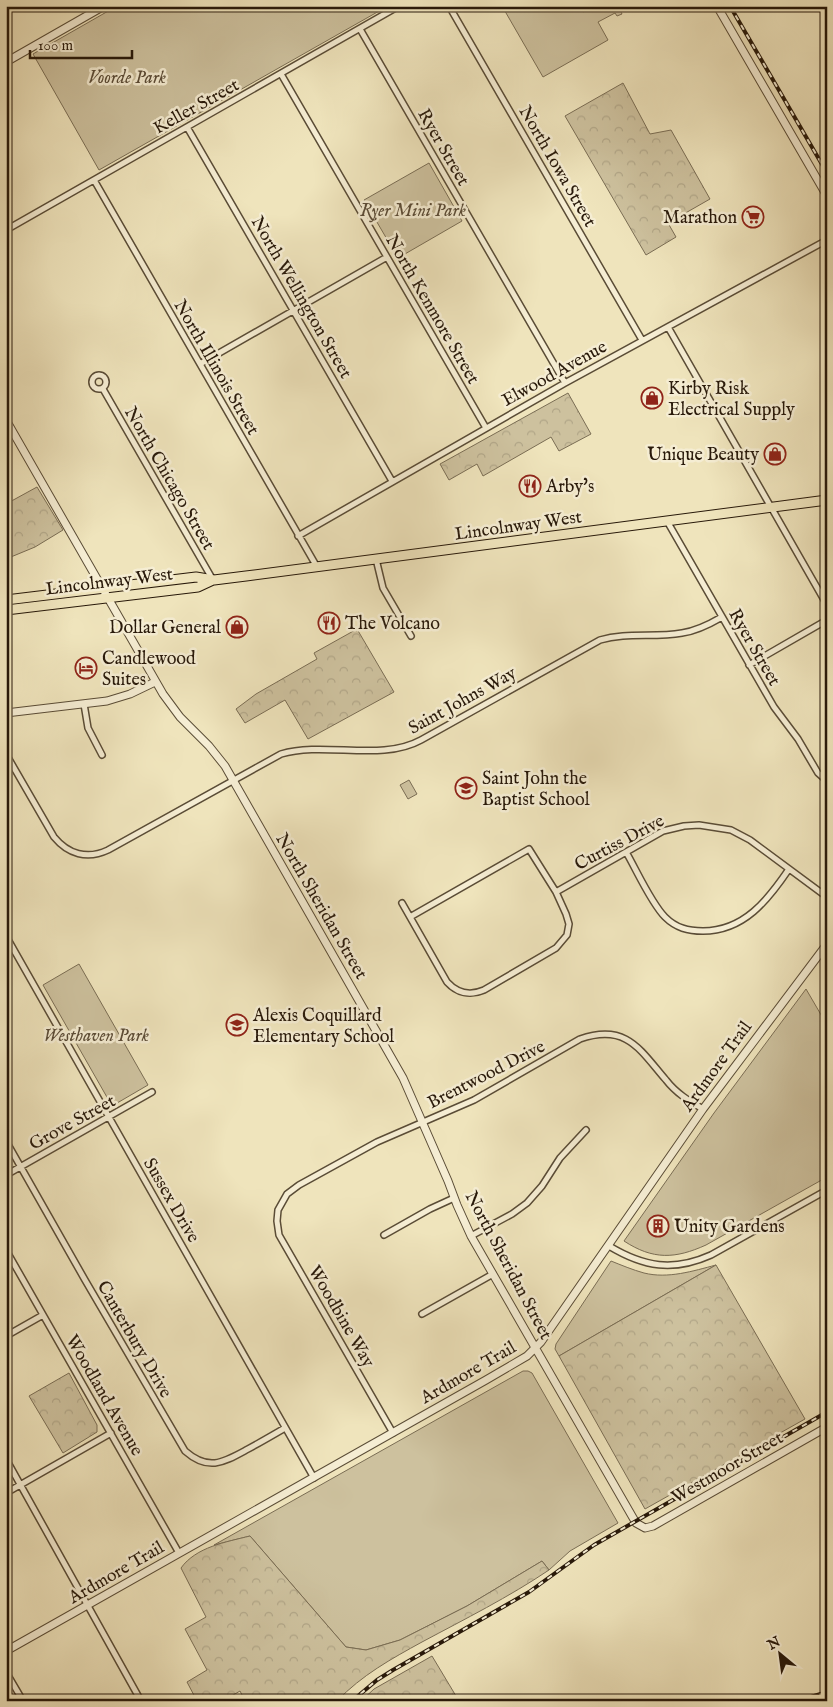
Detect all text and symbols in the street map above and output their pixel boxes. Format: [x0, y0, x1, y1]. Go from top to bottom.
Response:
scale bar [30, 28, 132, 60]
text: 100 m [38, 36, 74, 55]
park label: Voorde Park [88, 67, 166, 90]
street label: Keller Street [150, 74, 244, 140]
street label: North Iowa Street [513, 102, 601, 232]
street label: Ryer Street [411, 105, 474, 190]
park label: Ryer Mini Park [360, 200, 466, 223]
supermarket icon: Marathon [741, 205, 765, 229]
place label: Marathon [663, 207, 737, 230]
street label: North Wellington Street [245, 212, 357, 383]
street label: North Kenmore Street [380, 231, 484, 389]
street label: North Illinois Street [168, 296, 264, 440]
street label: Elwood Avenue [498, 336, 611, 413]
place label: Kirby Risk Electrical Supply [668, 378, 795, 422]
shop icon: Kirby Risk Electrical Supply [640, 386, 664, 410]
street label: North Chicago Street [118, 403, 219, 555]
shop icon: Unique Beauty [763, 442, 787, 466]
place label: Unique Beauty [647, 444, 759, 467]
restaurant icon: Arby's [518, 474, 542, 498]
place label: Arby's [545, 476, 594, 499]
street label: Lincolnway West [453, 506, 583, 547]
street label: Lincolnway West [44, 563, 174, 602]
street label: Ryer Street [722, 605, 785, 690]
restaurant icon: The Volcano [317, 611, 341, 635]
place label: The Volcano [345, 613, 440, 636]
shop icon: Dollar General [225, 615, 249, 639]
place label: Dollar General [109, 617, 221, 640]
place label: Candlewood Suites [102, 648, 196, 692]
hotel icon: Candlewood Suites [74, 656, 98, 680]
street label: Saint Johns Way [405, 662, 521, 740]
place label: Saint John the Baptist School [482, 768, 590, 812]
school or university icon: Saint John the Baptist School [454, 776, 478, 800]
street label: Curtiss Drive [571, 810, 669, 877]
street label: North Sheridan Street [269, 830, 372, 984]
place label: Alexis Coquillard Elementary School [252, 1005, 394, 1049]
school or university icon: Alexis Coquillard Elementary School [225, 1013, 249, 1037]
street label: Ardmore Trail [676, 1017, 758, 1118]
park label: Westhaven Park [43, 1025, 149, 1048]
street label: Brentwood Drive [424, 1036, 549, 1115]
street label: Grove Street [25, 1090, 120, 1156]
street label: Sussex Drive [137, 1154, 204, 1247]
street label: North Sheridan Street [459, 1187, 557, 1344]
building icon: Unity Gardens [646, 1214, 670, 1238]
place label: Unity Gardens [674, 1216, 785, 1239]
street label: Woodbine Way [302, 1262, 379, 1372]
street label: Canterbury Drive [91, 1277, 177, 1402]
street label: Woodland Avenue [60, 1331, 148, 1460]
street label: Ardmore Trail [416, 1337, 521, 1410]
street label: Westmoor Street [668, 1427, 788, 1510]
street label: Ardmore Trail [64, 1537, 169, 1610]
north arrow [756, 1630, 806, 1680]
text: N [764, 1633, 784, 1655]

